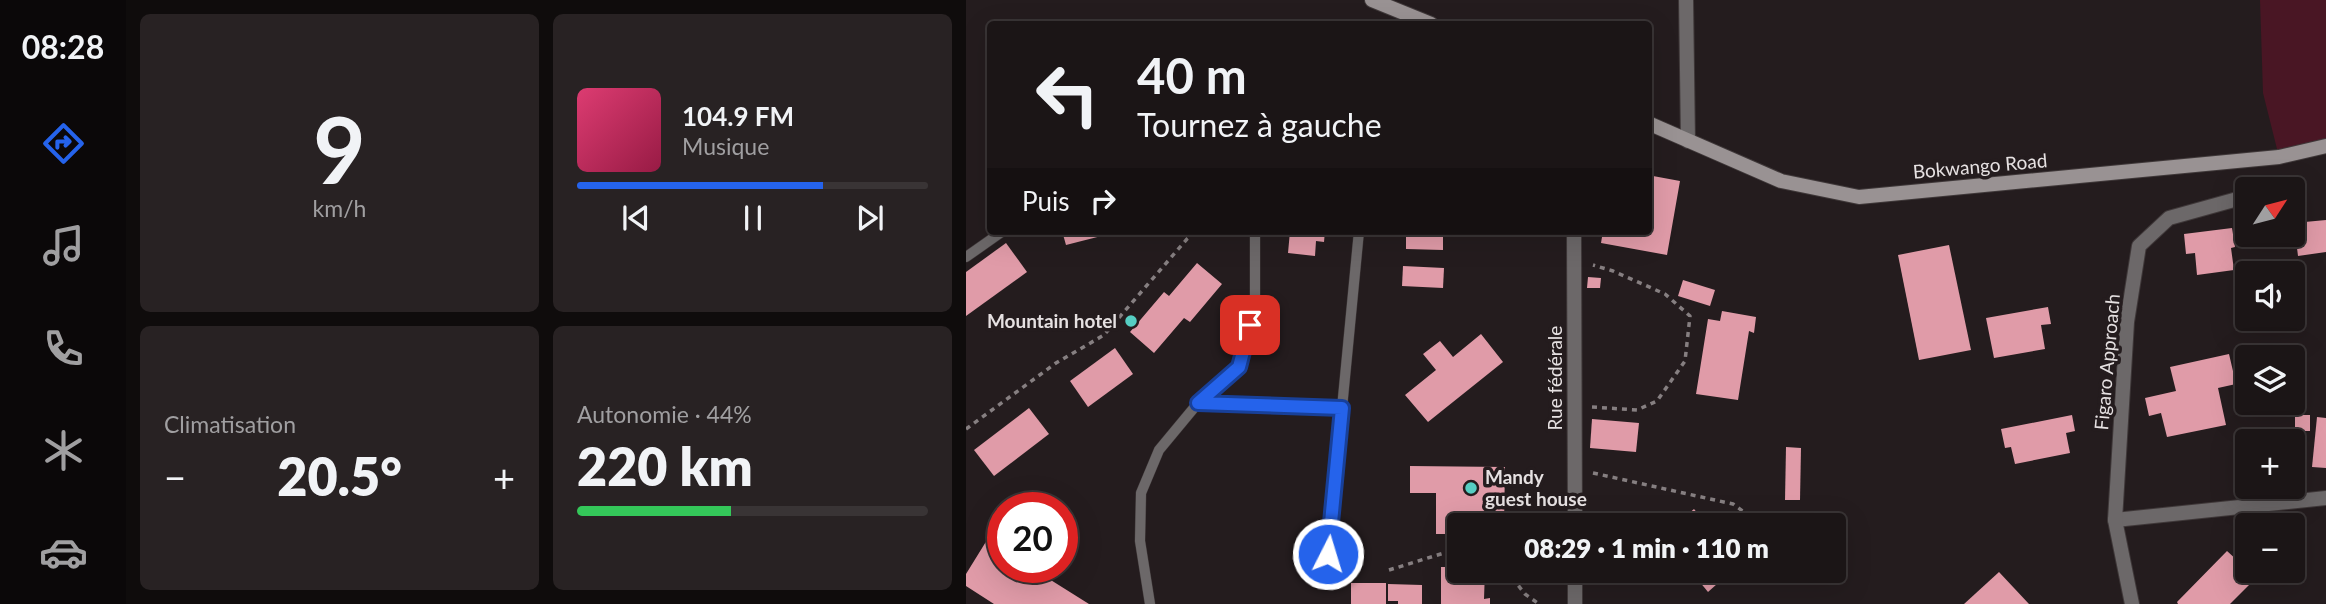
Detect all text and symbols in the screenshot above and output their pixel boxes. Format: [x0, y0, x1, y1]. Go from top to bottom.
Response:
text: 08:28 [22, 27, 104, 66]
text: 40 m [1137, 46, 1247, 104]
icon: left [1022, 49, 1113, 140]
text: 9 [313, 94, 366, 203]
text: 104.9 FM [682, 100, 794, 132]
text: Tournez à gauche [1137, 105, 1382, 144]
icon: directions [39, 119, 88, 168]
text: Musique [682, 132, 769, 160]
street label: Bokwango Road [1912, 148, 2048, 183]
north arrow [2235, 177, 2305, 247]
map controls [2235, 177, 2305, 583]
icon: right [1084, 182, 1122, 220]
text: Puis [1022, 185, 1070, 217]
text: km/h [313, 194, 366, 222]
icon: previous [617, 199, 655, 237]
icon: pause [734, 199, 772, 237]
icon: next [851, 199, 889, 237]
icon: music [39, 221, 88, 270]
button: sound [2235, 261, 2305, 331]
street label: Figaro Approach [2089, 293, 2124, 431]
pin [1220, 295, 1280, 355]
icon: arrive [1231, 306, 1269, 344]
place label: Mountain hotel [987, 309, 1117, 332]
marker: Mountain hotel [1123, 313, 1139, 329]
icon: phone [39, 324, 88, 373]
street label: Rue fédérale [1543, 326, 1566, 430]
button: layers [2235, 345, 2305, 415]
text: Autonomie · 44% [577, 400, 752, 428]
text: Climatisation [164, 410, 296, 438]
icon: climate [39, 426, 88, 475]
button: + [2235, 429, 2305, 499]
text: 220 km [577, 435, 753, 497]
text: 20.5° [277, 445, 402, 507]
text: − [164, 454, 186, 500]
text: + [493, 454, 515, 500]
place label: Mandy guest house [1485, 465, 1587, 510]
marker: Mandy guest house [1463, 480, 1479, 496]
speed limit sign: 20 [987, 492, 1078, 583]
button: − [2235, 513, 2305, 583]
position arrow [1291, 517, 1365, 591]
icon: car [39, 528, 88, 577]
text: 08:29 · 1 min · 110 m [1524, 532, 1769, 564]

